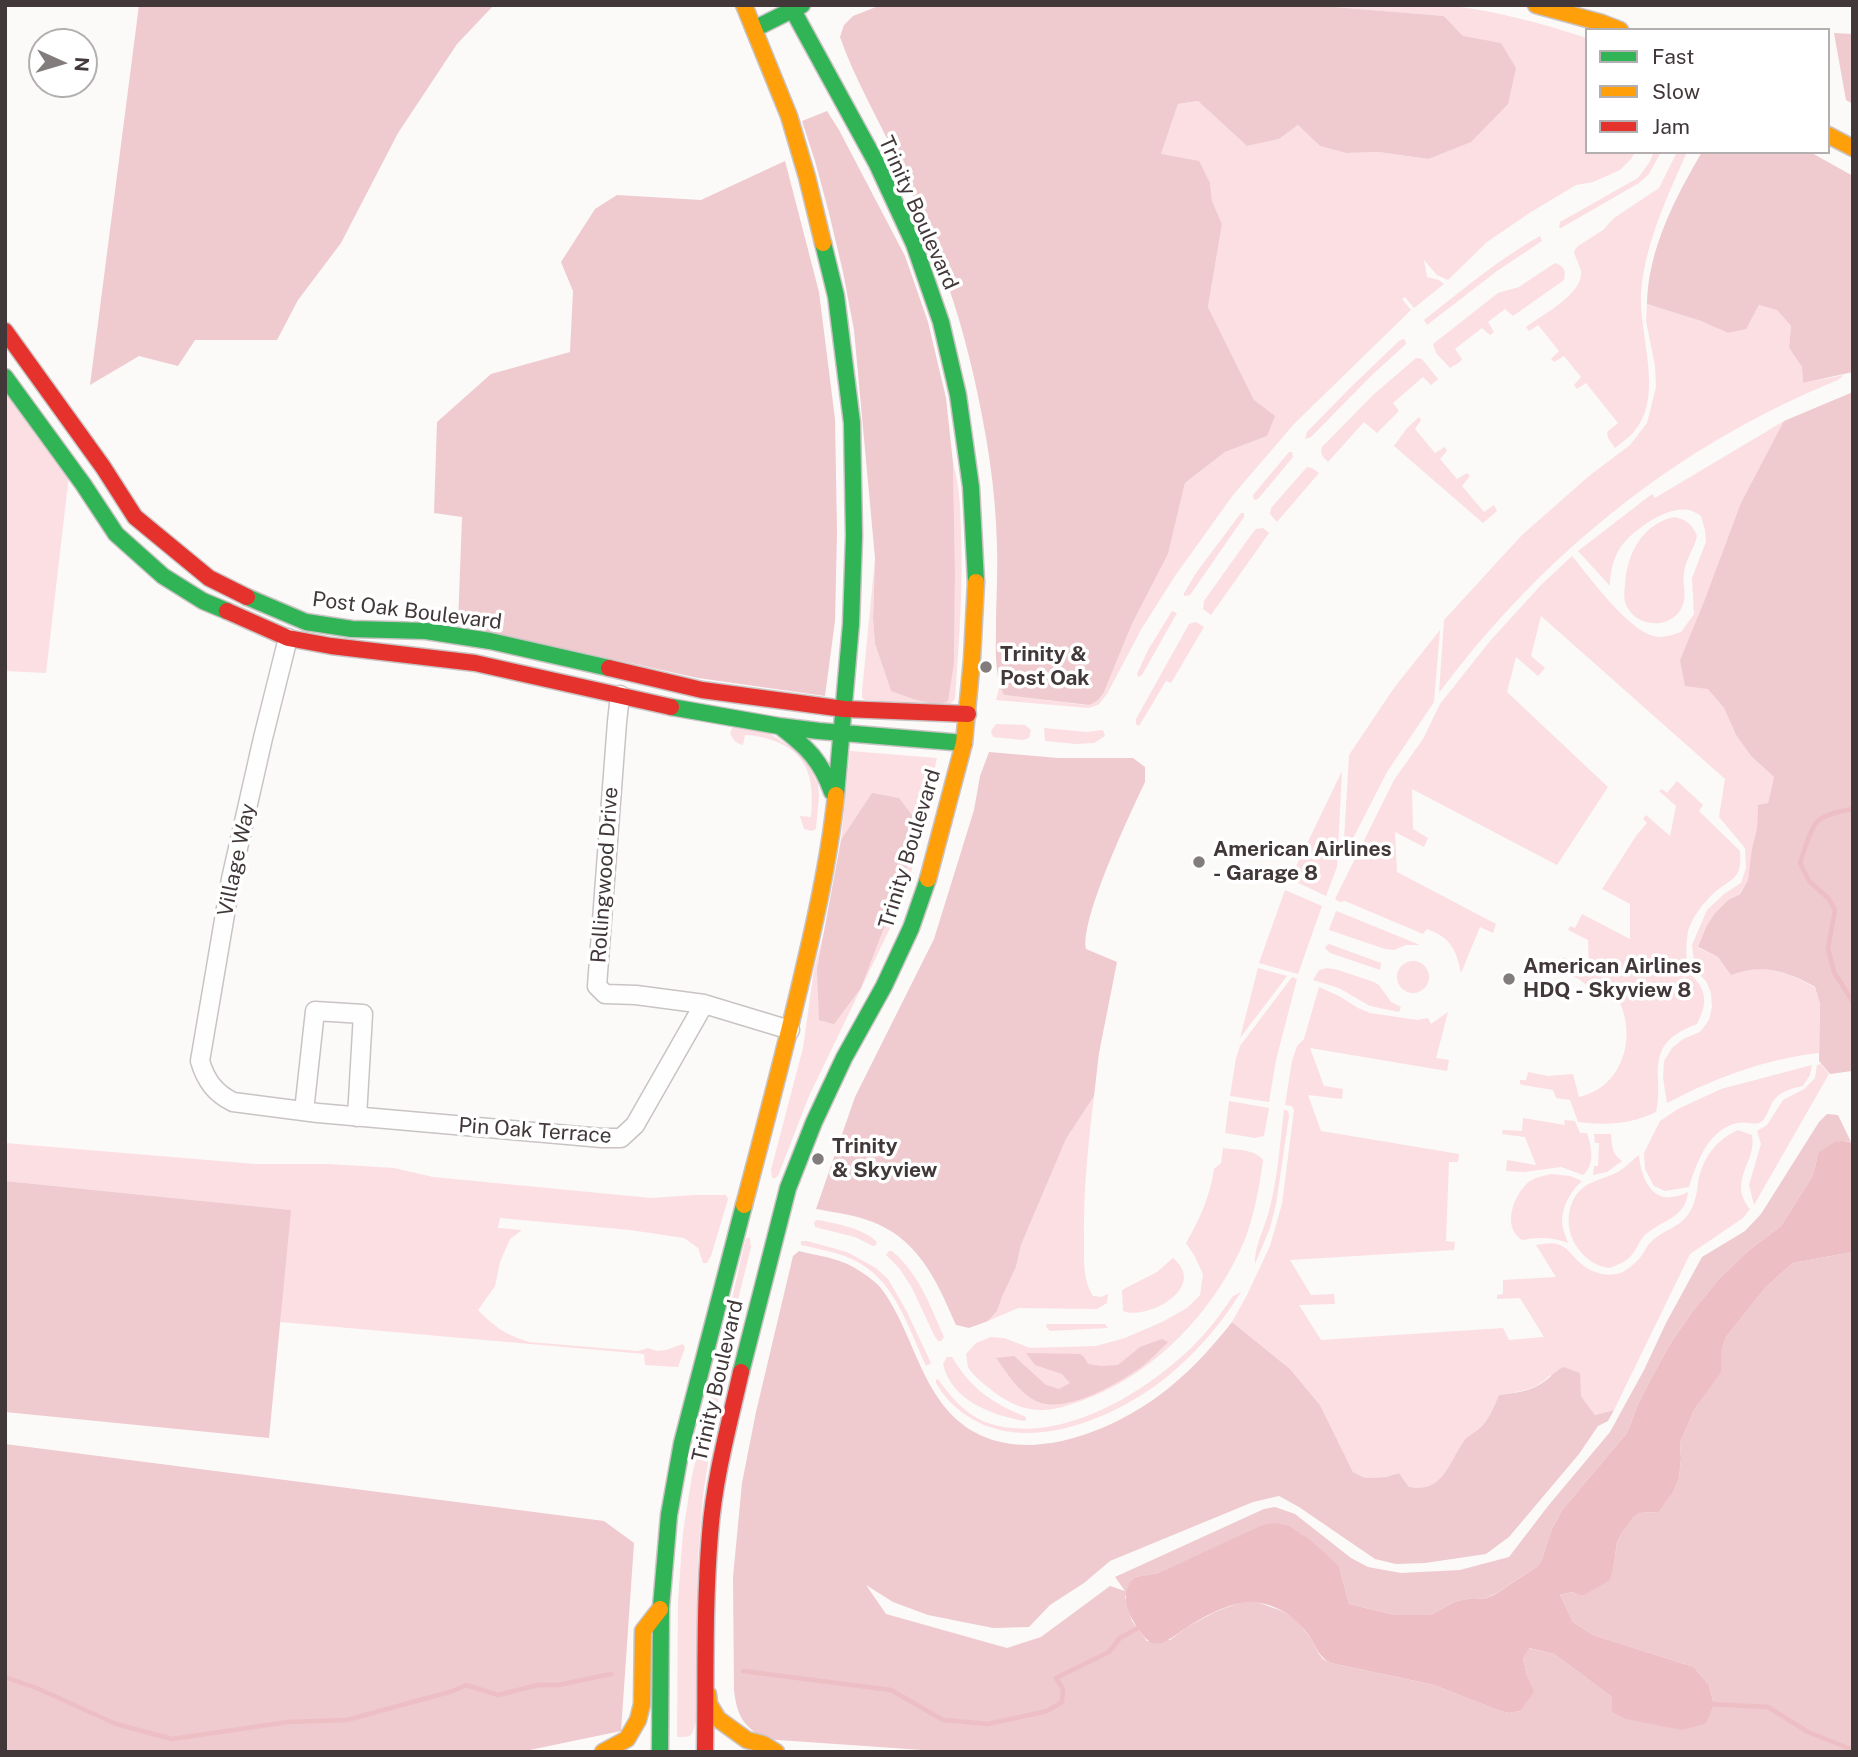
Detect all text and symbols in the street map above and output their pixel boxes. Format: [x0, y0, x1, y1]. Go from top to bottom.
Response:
north arrow [28, 28, 98, 98]
legend [1585, 28, 1830, 154]
text: Fast [1652, 44, 1694, 69]
text: N [70, 56, 93, 72]
text: Slow [1652, 79, 1700, 104]
text: Jam [1652, 114, 1690, 139]
street label: Trinity Boulevard [873, 132, 963, 294]
street label: Post Oak Boulevard [311, 587, 503, 635]
place label: Trinity & Post Oak [1000, 642, 1089, 692]
marker: Trinity & Post Oak [978, 659, 994, 675]
street label: Trinity Boulevard [874, 766, 946, 932]
street label: Rollingwood Drive [586, 786, 624, 964]
street label: Village Way [213, 801, 261, 919]
place label: American Airlines - Garage 8 [1213, 837, 1392, 887]
marker: American Airlines - Garage 8 [1191, 854, 1207, 870]
place label: American Airlines HDQ - Skyview 8 [1523, 954, 1702, 1004]
marker: American Airlines HDQ - Skyview 8 [1501, 971, 1517, 987]
street label: Pin Oak Terrace [458, 1113, 612, 1149]
place label: Trinity & Skyview [832, 1134, 937, 1184]
marker: Trinity & Skyview [810, 1151, 826, 1167]
street label: Trinity Boulevard [687, 1298, 749, 1464]

